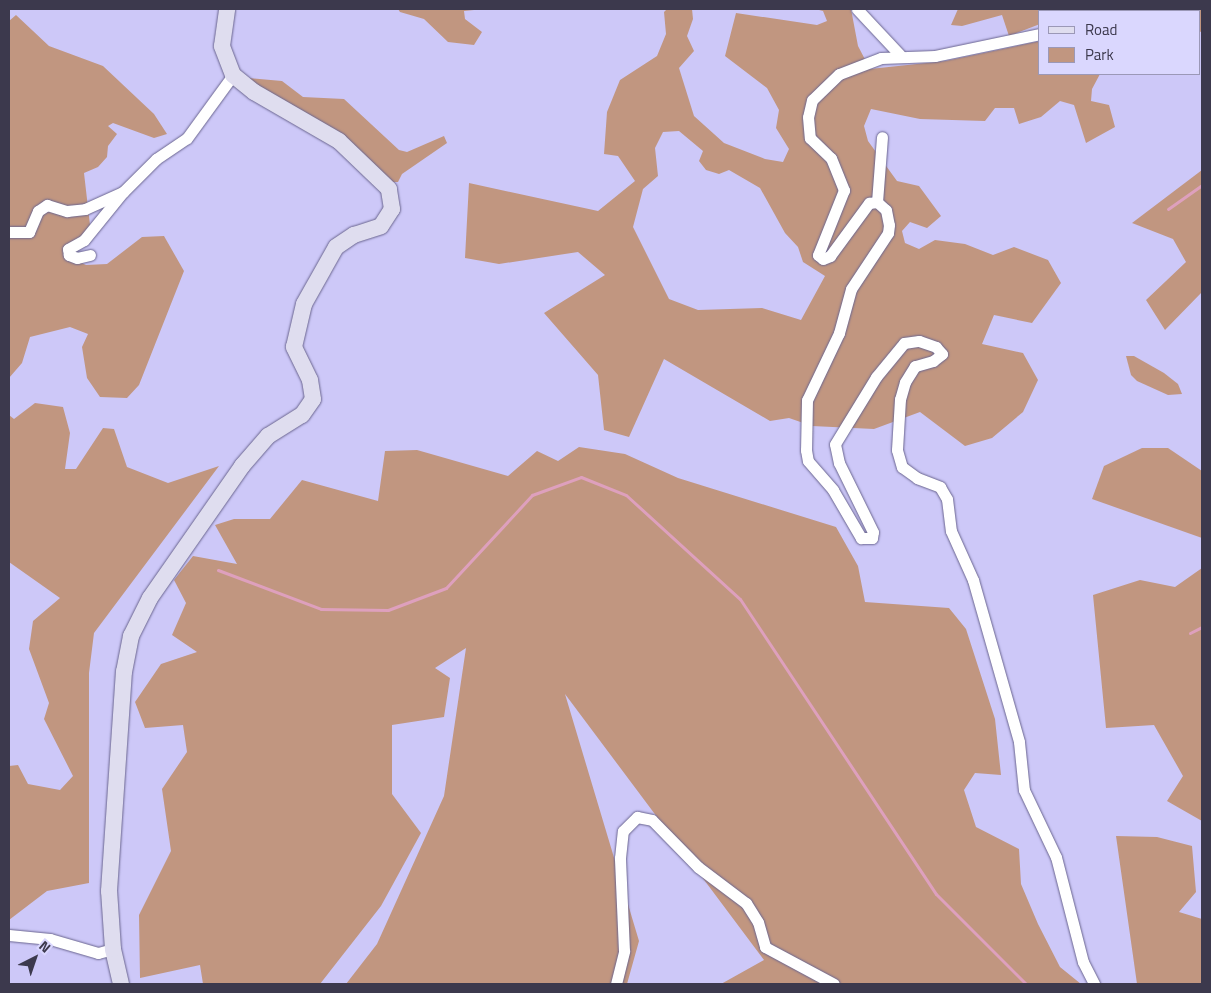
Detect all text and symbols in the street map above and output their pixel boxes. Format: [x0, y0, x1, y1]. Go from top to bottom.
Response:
legend [1038, 10, 1201, 75]
text: Road [1085, 18, 1117, 41]
text: Park [1085, 43, 1114, 66]
north arrow [10, 933, 60, 983]
text: N [35, 935, 56, 957]

